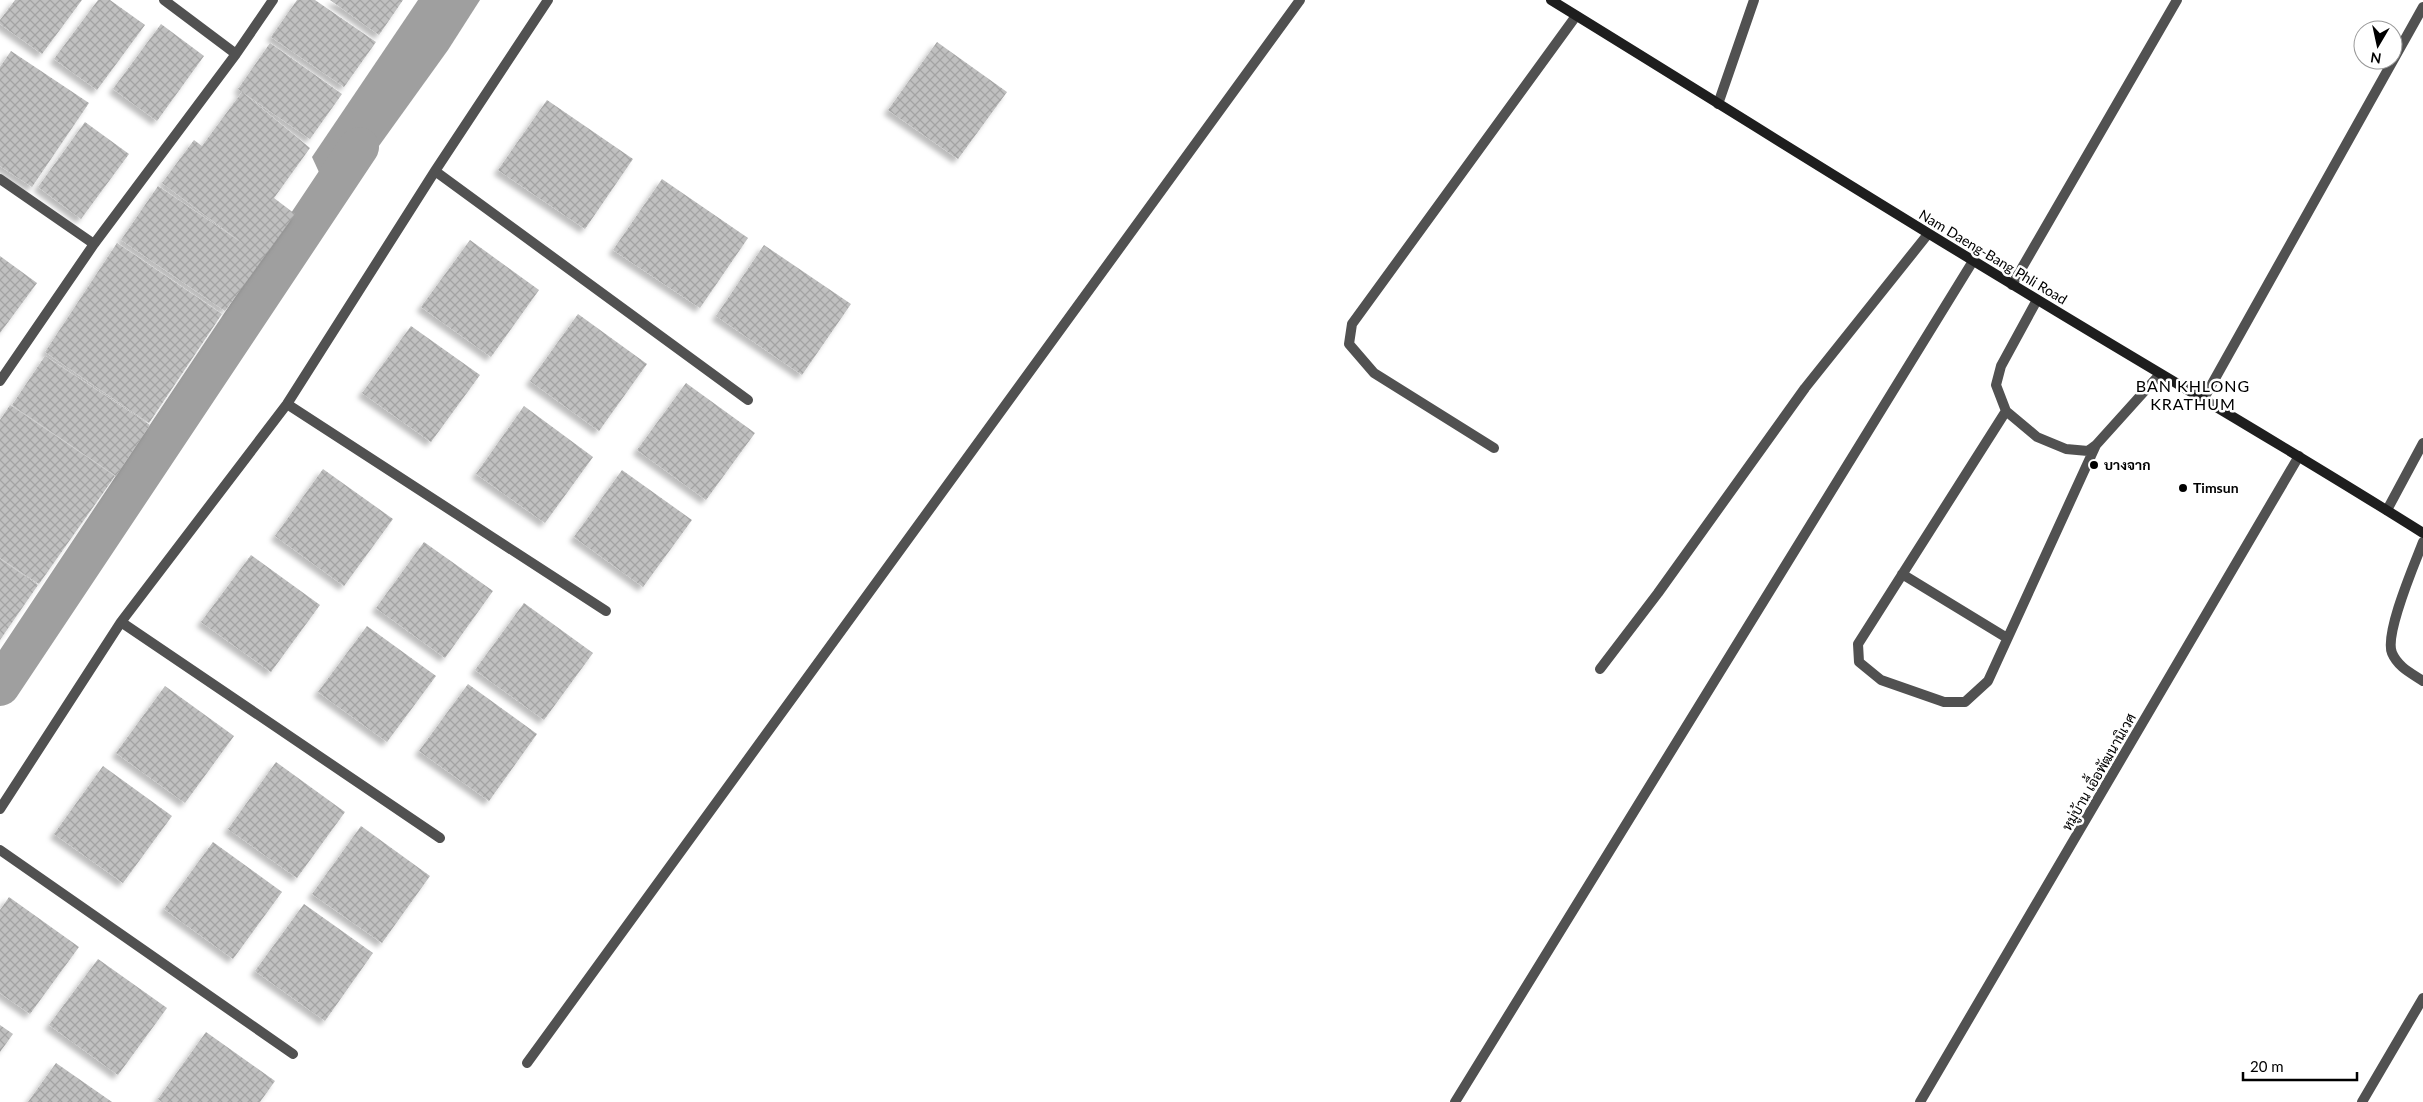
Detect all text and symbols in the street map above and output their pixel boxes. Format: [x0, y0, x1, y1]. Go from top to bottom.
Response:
north arrow [2353, 20, 2403, 70]
text: N [2369, 49, 2383, 68]
street label: Nam Daeng-Bang Phli Road [1916, 206, 2070, 308]
district label: BAN KHLONG KRATHUM [2136, 376, 2250, 413]
place label: บางจาก [2104, 456, 2151, 473]
marker: บางจาก [2088, 459, 2100, 471]
place label: Timsun [2193, 479, 2239, 496]
marker: Timsun [2177, 482, 2189, 494]
street label: หมู่บ้าน เอื้อพัฒนานิเวศ [2055, 708, 2141, 835]
scale bar [2243, 1050, 2357, 1082]
text: 20 m [2250, 1057, 2284, 1075]

